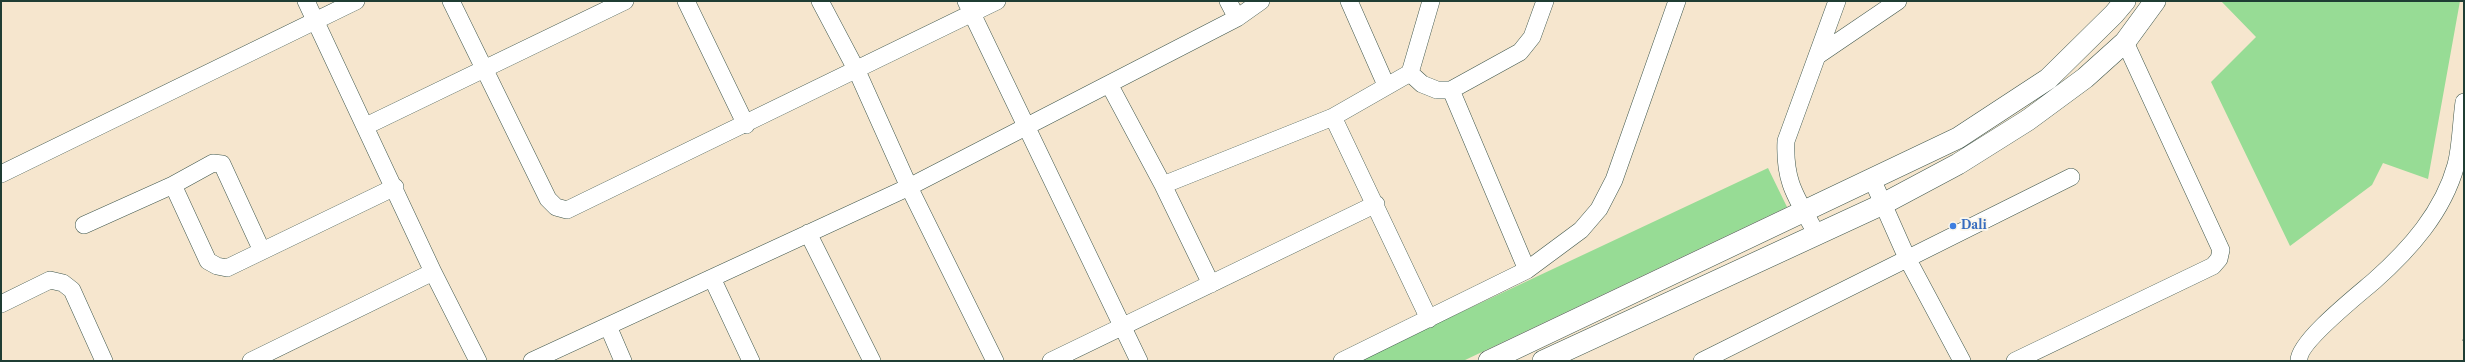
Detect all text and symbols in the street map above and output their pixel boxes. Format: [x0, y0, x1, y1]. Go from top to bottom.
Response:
place label: Dali [1961, 219, 1987, 233]
marker: Dali [1948, 221, 1958, 231]

